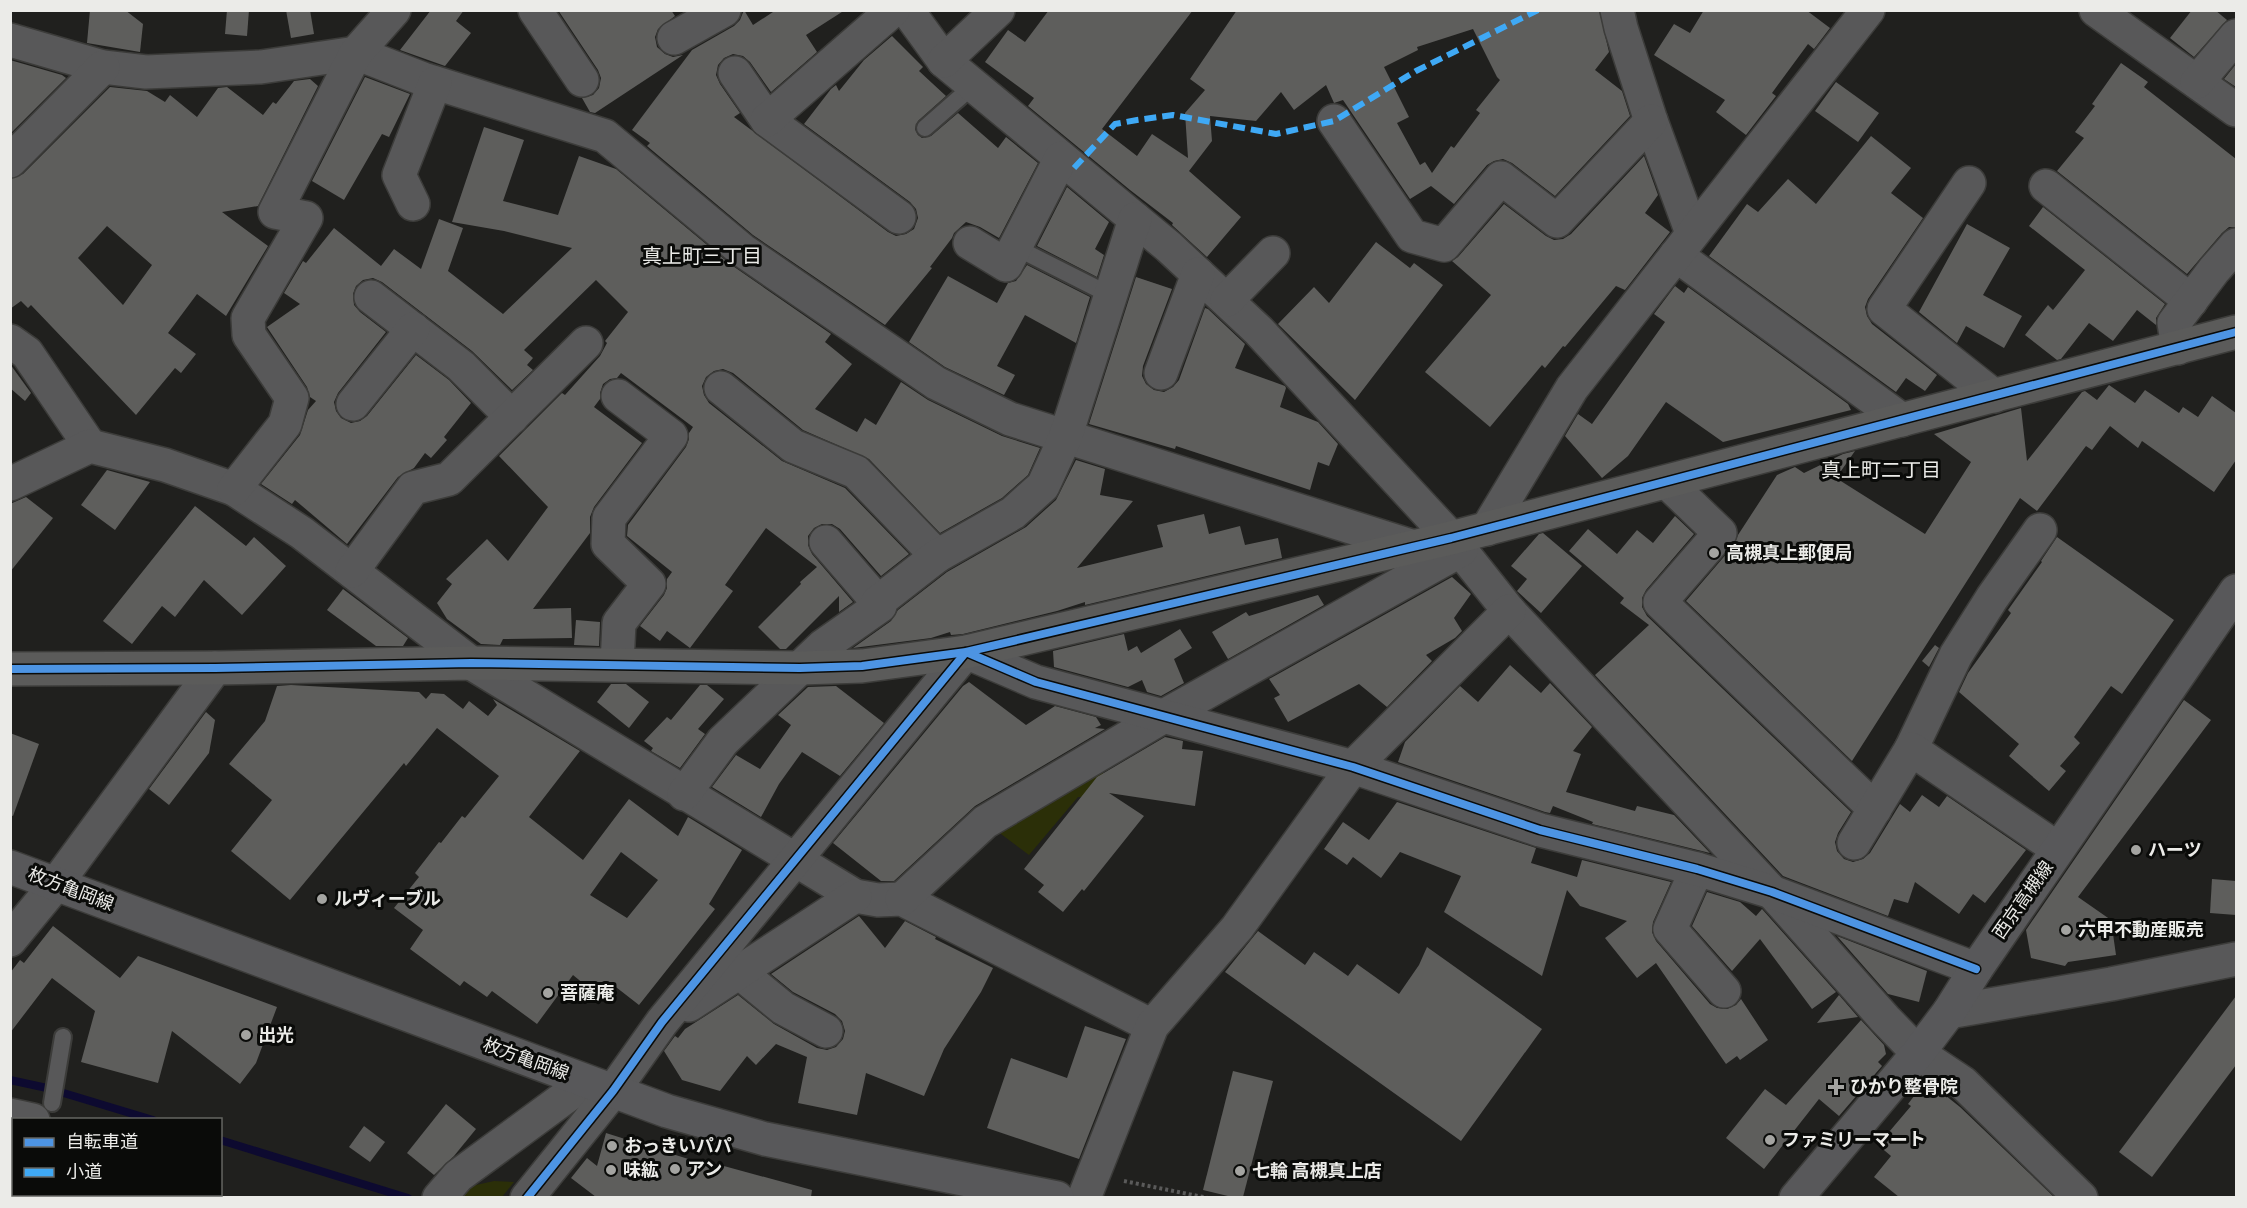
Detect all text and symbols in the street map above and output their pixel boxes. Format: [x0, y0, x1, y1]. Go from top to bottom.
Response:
district label: 真上町三丁目 [642, 245, 762, 267]
district label: 真上町二丁目 [1821, 459, 1941, 481]
place label: 高槻真上郵便局 [1726, 543, 1852, 563]
marker: 高槻真上郵便局 [1707, 546, 1721, 560]
place label: ハーツ [2148, 840, 2202, 860]
marker: ハーツ [2129, 843, 2143, 857]
street label: 西京高槻線 [1989, 857, 2057, 943]
street label: 枚方亀岡線 [25, 864, 117, 914]
place label: ルヴィーブル [334, 888, 441, 909]
marker: ルヴィーブル [315, 892, 329, 906]
place label: 六甲不動産販売 [2078, 920, 2204, 940]
marker: 六甲不動産販売 [2059, 923, 2073, 937]
place label: 菩薩庵 [560, 983, 614, 1003]
marker: 菩薩庵 [541, 986, 555, 1000]
place label: 出光 [258, 1025, 294, 1045]
marker: 出光 [239, 1028, 253, 1042]
street label: 枚方亀岡線 [480, 1034, 572, 1084]
place label: ひかり整骨院 [1850, 1077, 1958, 1097]
marker: ひかり整骨院 [1827, 1078, 1845, 1096]
legend [12, 1118, 222, 1196]
place label: ファミリーマート [1782, 1130, 1926, 1150]
text: 自転車道 [66, 1132, 138, 1152]
marker: ファミリーマート [1763, 1133, 1777, 1147]
place label: おっきいパパ [624, 1136, 732, 1156]
marker: おっきいパパ [605, 1139, 619, 1153]
place label: アン [687, 1159, 722, 1179]
place label: 味紘 [623, 1160, 659, 1180]
place label: 七輪 高槻真上店 [1252, 1161, 1381, 1181]
text: 小道 [66, 1162, 102, 1182]
marker: アン [668, 1162, 682, 1176]
marker: 味紘 [604, 1163, 618, 1177]
marker: 七輪 高槻真上店 [1233, 1164, 1247, 1178]

